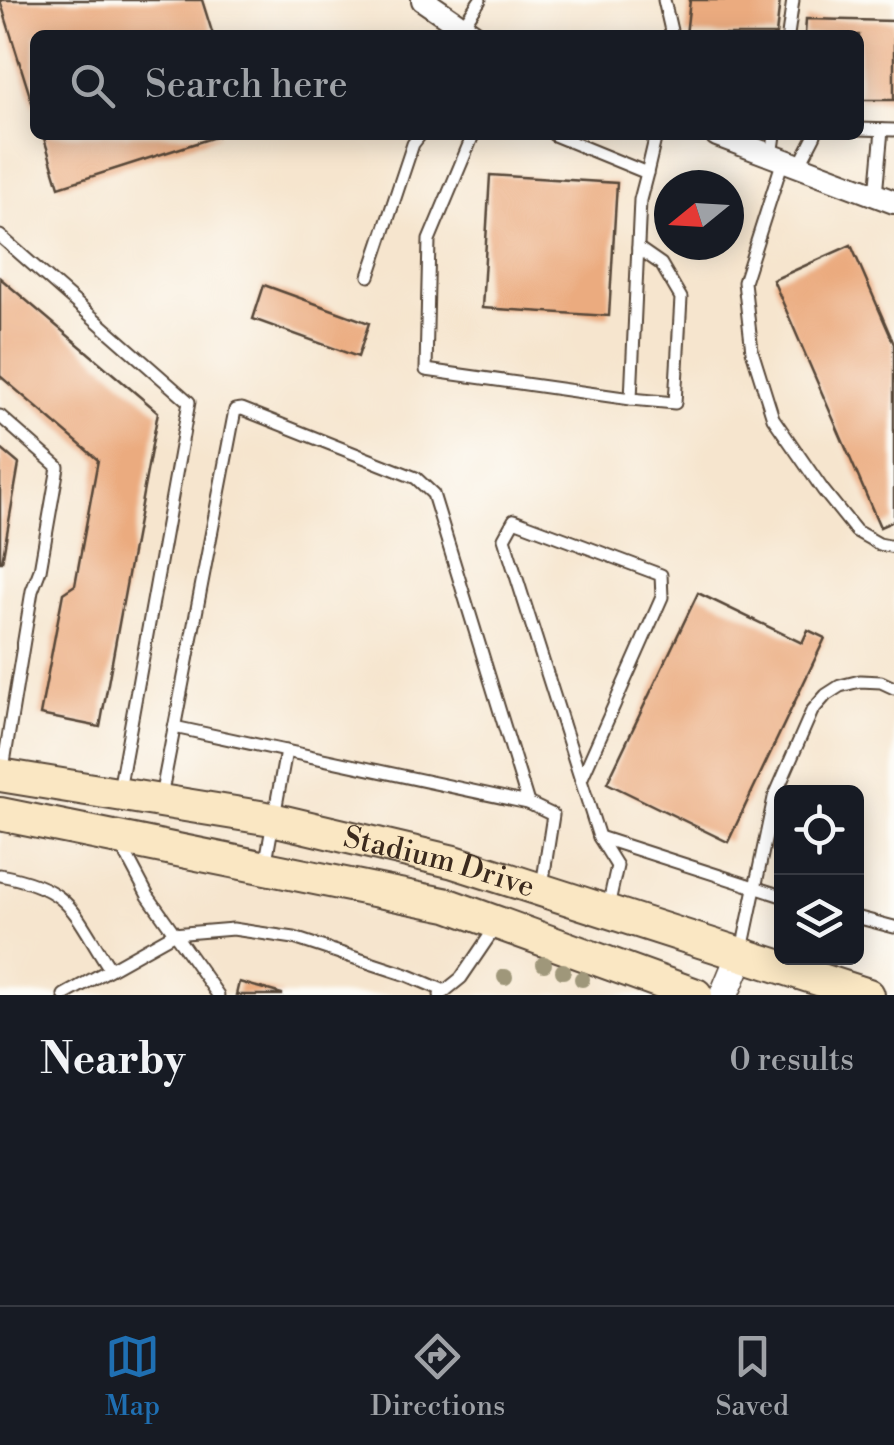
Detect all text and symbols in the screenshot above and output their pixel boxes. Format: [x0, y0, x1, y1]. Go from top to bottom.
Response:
search box [30, 30, 864, 140]
icon: search [65, 58, 120, 113]
text: Search here [145, 62, 348, 109]
north arrow [654, 170, 744, 260]
map controls [774, 785, 864, 965]
button: locate [774, 785, 864, 875]
street label: Stadium Drive [340, 819, 539, 907]
button: layers [774, 875, 864, 965]
text: Nearby [40, 1034, 185, 1087]
text: 0 results [729, 1040, 854, 1080]
tab: Map [105, 1329, 160, 1424]
tab: Directions [370, 1329, 505, 1424]
tab: Saved [715, 1329, 789, 1424]

